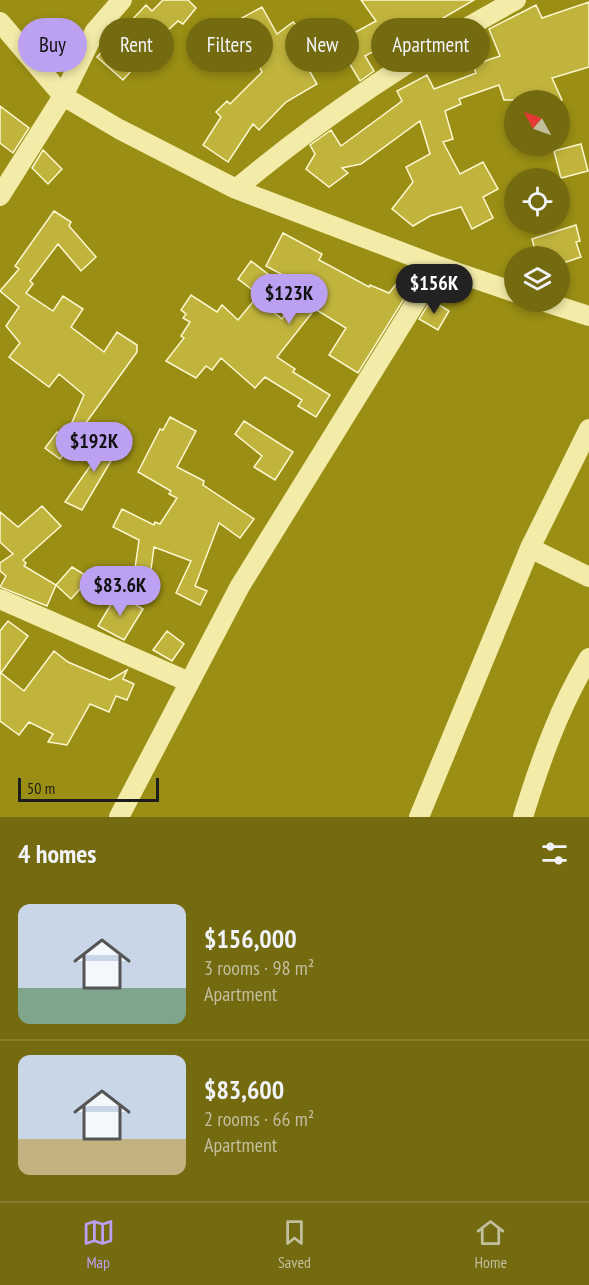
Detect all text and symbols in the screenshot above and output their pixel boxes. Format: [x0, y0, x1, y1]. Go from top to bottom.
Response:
chip: Buy [18, 18, 87, 72]
chip: Rent [99, 18, 174, 72]
chip: Filters [186, 18, 273, 72]
chip: New [285, 18, 359, 72]
chip: Apartment [371, 18, 490, 72]
north arrow [504, 90, 570, 156]
map controls [504, 90, 570, 312]
button: locate [504, 168, 570, 234]
button: layers [504, 246, 570, 312]
pin: $156K [392, 264, 476, 315]
text: $156K [410, 270, 458, 296]
pin: $123K [247, 274, 331, 325]
text: $123K [265, 280, 313, 306]
pin: $192K [52, 422, 136, 473]
text: $192K [70, 428, 118, 454]
pin: $83.6K [71, 566, 169, 617]
text: $83.6K [94, 572, 146, 598]
scale bar [18, 775, 159, 802]
text: 50 m [27, 778, 55, 798]
text: 4 homes [18, 837, 96, 870]
icon: filters [538, 837, 571, 870]
text: $156,000 [204, 922, 297, 955]
icon: home [66, 928, 138, 1000]
text: 3 rooms · 98 m² [204, 955, 314, 981]
text: Apartment [204, 981, 277, 1007]
text: $83,600 [204, 1073, 284, 1106]
icon: home [66, 1079, 138, 1151]
text: 2 rooms · 66 m² [204, 1106, 314, 1132]
text: Apartment [204, 1132, 277, 1158]
tab: Map [82, 1216, 115, 1272]
tab: Saved [278, 1216, 311, 1272]
tab: Home [474, 1216, 507, 1272]

